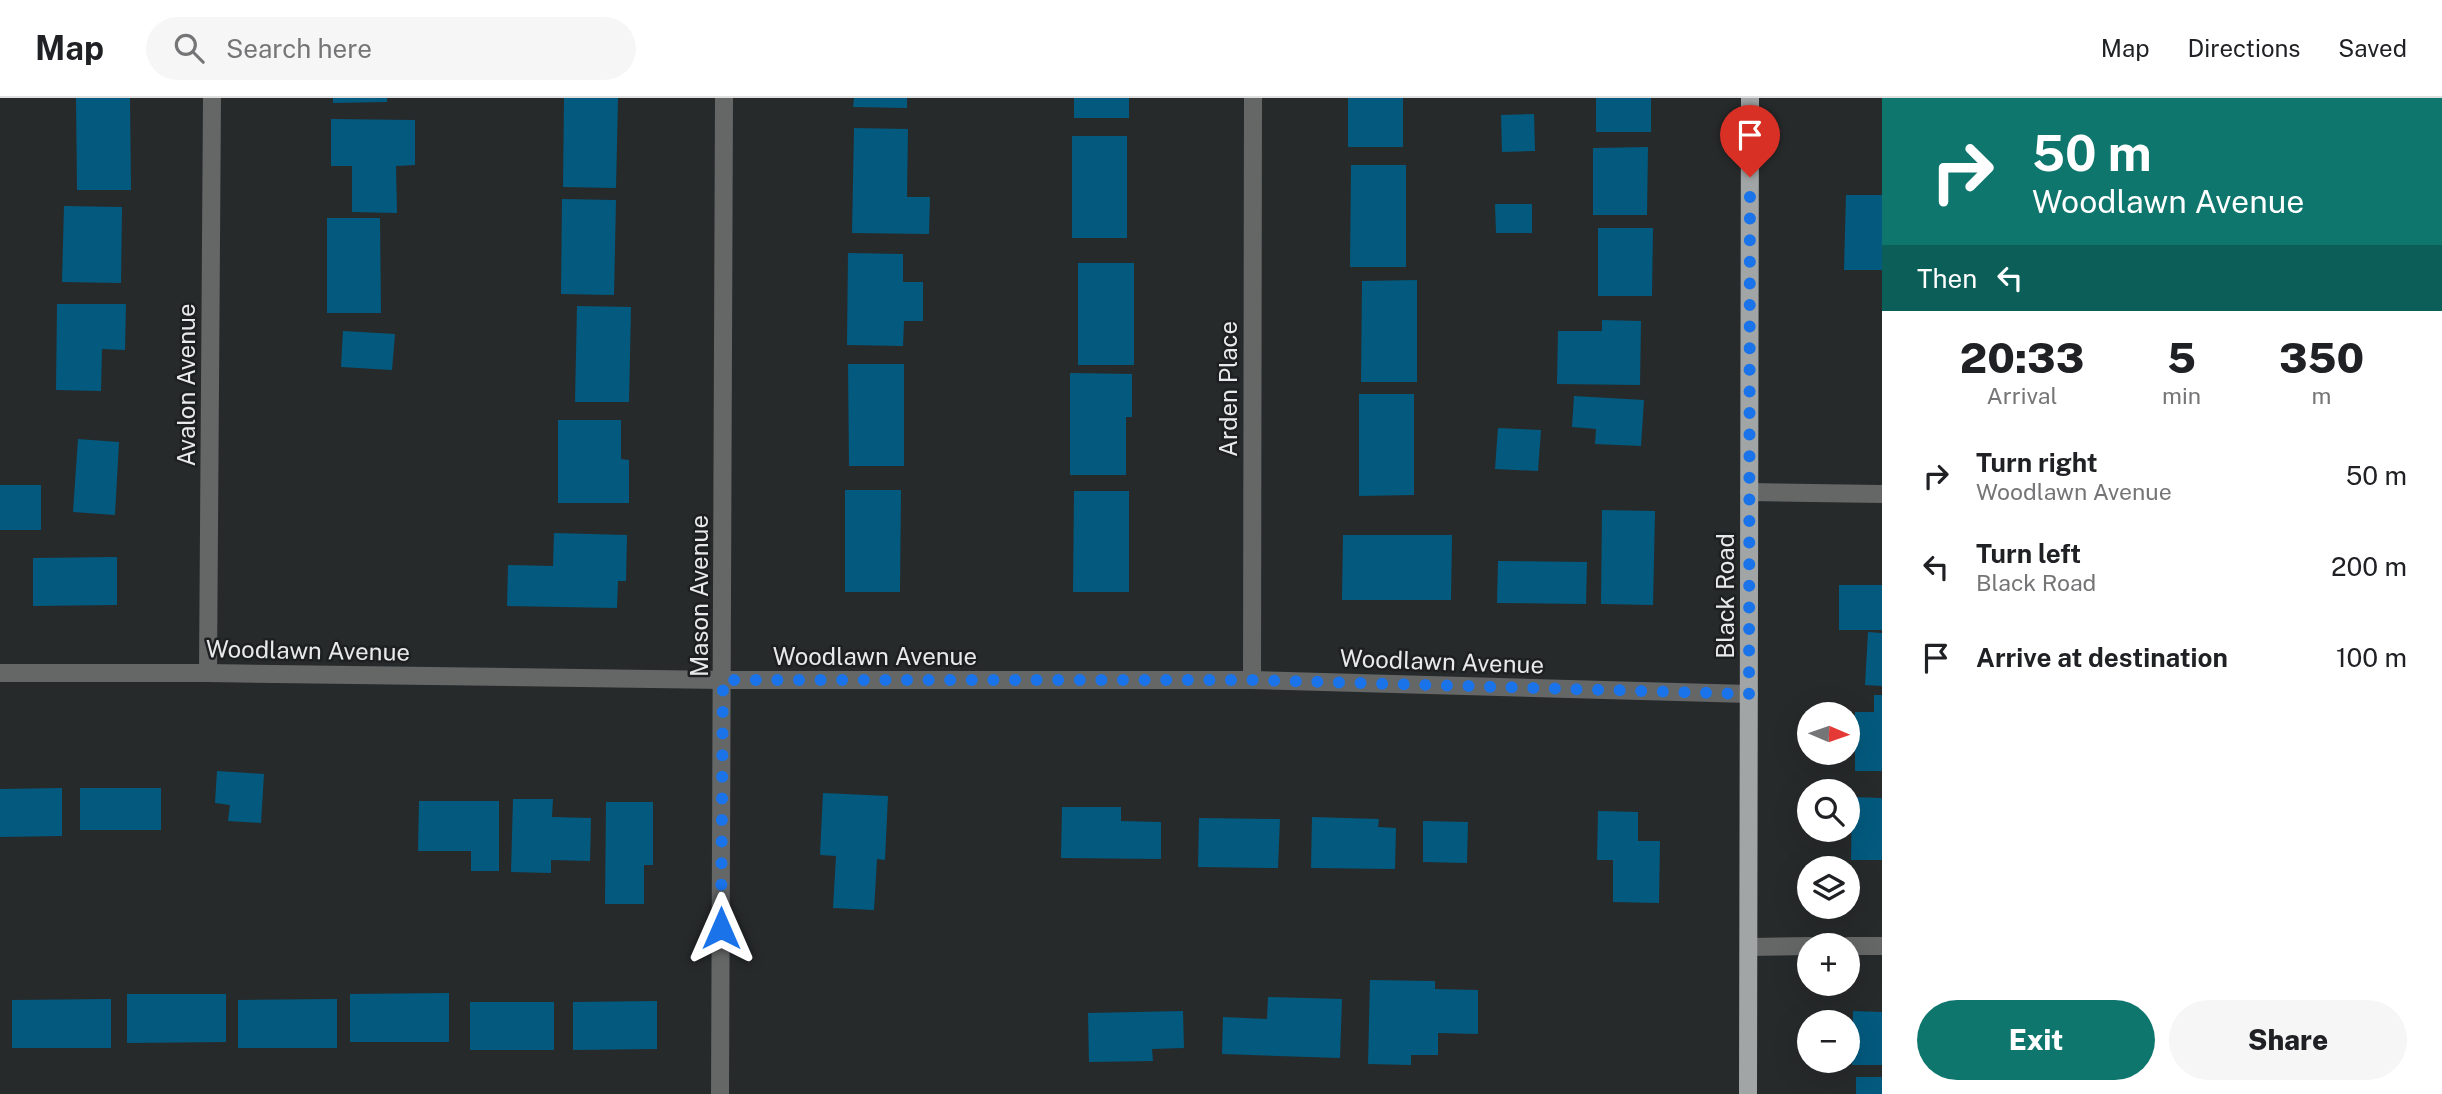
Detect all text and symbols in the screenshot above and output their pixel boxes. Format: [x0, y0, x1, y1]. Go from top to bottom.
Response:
search box [146, 17, 636, 80]
text: Map [35, 29, 104, 67]
icon: search [170, 29, 208, 67]
text: Search here [226, 33, 372, 64]
text: Map [2101, 34, 2150, 62]
text: Directions [2188, 34, 2300, 62]
text: Saved [2338, 34, 2407, 62]
pin [1720, 105, 1780, 177]
icon: arrive [1731, 116, 1769, 154]
text: 50 m [2032, 124, 2152, 182]
icon: right [1917, 126, 2008, 217]
text: Woodlawn Avenue [2032, 183, 2304, 220]
icon: left [1991, 259, 2029, 297]
text: Then [1917, 263, 1977, 294]
street label: Avalon Avenue [172, 303, 200, 467]
street label: Arden Place [1214, 321, 1242, 457]
text: 20:33 [1960, 333, 2084, 382]
text: 5 [2167, 333, 2196, 382]
text: 350 [2279, 333, 2364, 382]
text: Arrival [1987, 382, 2058, 409]
text: min [2162, 382, 2201, 409]
text: m [2312, 382, 2331, 409]
text: Turn right [1976, 447, 2098, 478]
icon: right [1917, 457, 1955, 495]
text: 50 m [2346, 460, 2407, 491]
text: Woodlawn Avenue [1976, 478, 2172, 505]
street label: Mason Avenue [685, 515, 713, 677]
street label: Black Road [1711, 533, 1739, 659]
text: Turn left [1976, 538, 2081, 569]
icon: left [1917, 548, 1955, 586]
text: 200 m [2331, 551, 2407, 582]
text: Black Road [1976, 569, 2096, 596]
street label: Woodlawn Avenue [206, 634, 410, 666]
icon: arrive [1917, 639, 1955, 677]
street label: Woodlawn Avenue [773, 642, 977, 670]
text: Arrive at destination [1976, 642, 2228, 673]
text: 100 m [2336, 642, 2407, 673]
street label: Woodlawn Avenue [1339, 643, 1545, 679]
north arrow [1797, 702, 1860, 765]
map controls [1797, 702, 1860, 1073]
button: search [1797, 779, 1860, 842]
button: layers [1797, 856, 1860, 919]
position arrow [684, 891, 758, 965]
button: + [1797, 933, 1860, 996]
button: Exit [1917, 1000, 2155, 1080]
button: Share [2169, 1000, 2407, 1080]
button: − [1797, 1010, 1860, 1073]

